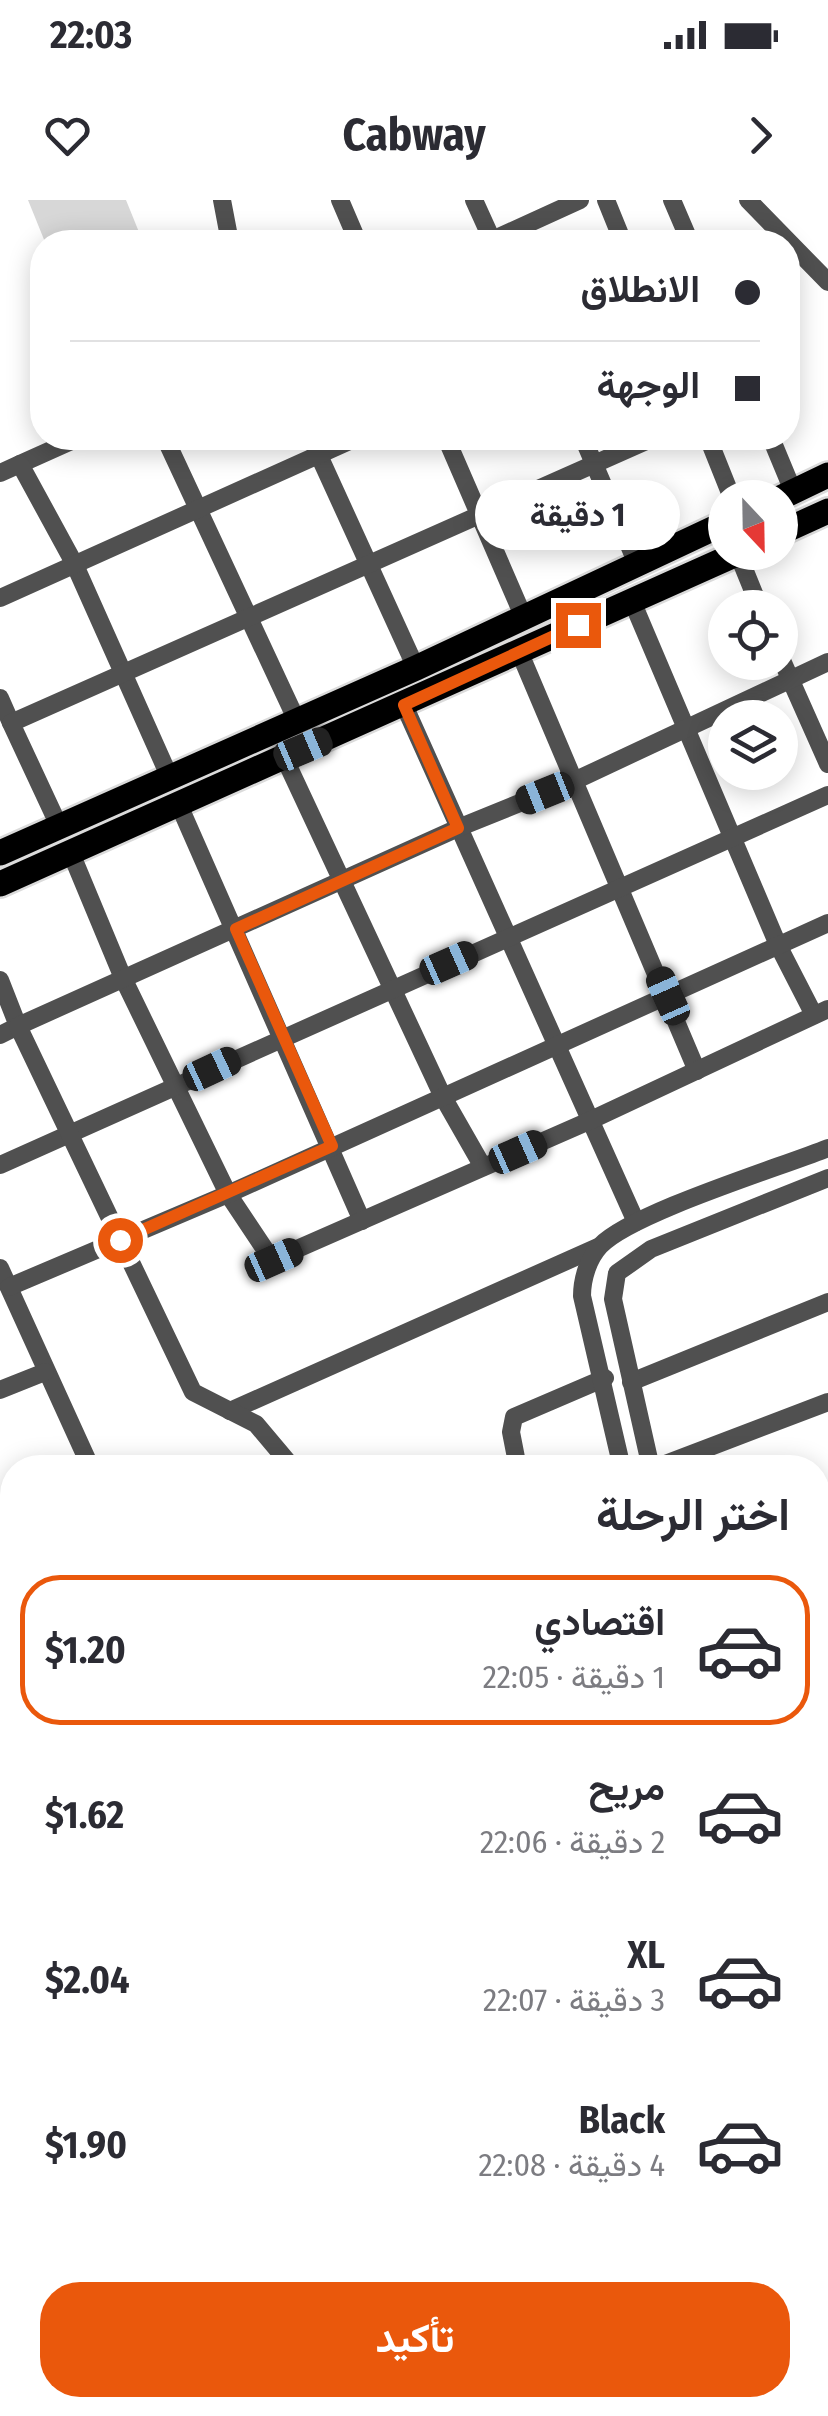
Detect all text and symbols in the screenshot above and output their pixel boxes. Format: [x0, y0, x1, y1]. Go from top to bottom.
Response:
text: 22:03 [50, 12, 132, 58]
icon: heart [40, 108, 95, 163]
text: Cabway [342, 108, 486, 162]
icon: forward [733, 108, 788, 163]
text: الانطلاق [581, 266, 700, 312]
text: الوجهة [597, 362, 700, 408]
callout: 1 دقيقة [476, 480, 680, 550]
north arrow [708, 480, 798, 570]
map controls [708, 480, 798, 790]
text: 1 دقيقة [530, 496, 625, 534]
button: locate [708, 590, 798, 680]
route end [556, 603, 601, 648]
button: layers [708, 700, 798, 790]
car [270, 723, 336, 775]
car [512, 768, 578, 818]
car [415, 937, 483, 989]
car [642, 962, 694, 1030]
car [178, 1043, 246, 1095]
car [484, 1126, 552, 1178]
route start [98, 1218, 143, 1263]
car [240, 1234, 308, 1286]
text: اختر الرحلة [596, 1488, 790, 1542]
text: اقتصادي [534, 1599, 665, 1645]
icon: car [695, 1605, 785, 1695]
text: $1.20 [45, 1627, 126, 1673]
text: 1 دقيقة · 22:05 [483, 1658, 665, 1696]
text: مريح [589, 1764, 665, 1810]
icon: car [695, 1770, 785, 1860]
text: $1.62 [45, 1792, 124, 1838]
text: 2 دقيقة · 22:06 [480, 1823, 665, 1861]
text: XL [627, 1932, 665, 1978]
icon: car [695, 1935, 785, 2025]
text: $2.04 [45, 1957, 130, 2003]
text: 3 دقيقة · 22:07 [483, 1981, 665, 2019]
text: Black [579, 2097, 665, 2143]
icon: car [695, 2100, 785, 2190]
text: $1.90 [45, 2122, 127, 2168]
text: 4 دقيقة · 22:08 [478, 2146, 665, 2184]
button: تأكيد [40, 2282, 790, 2397]

